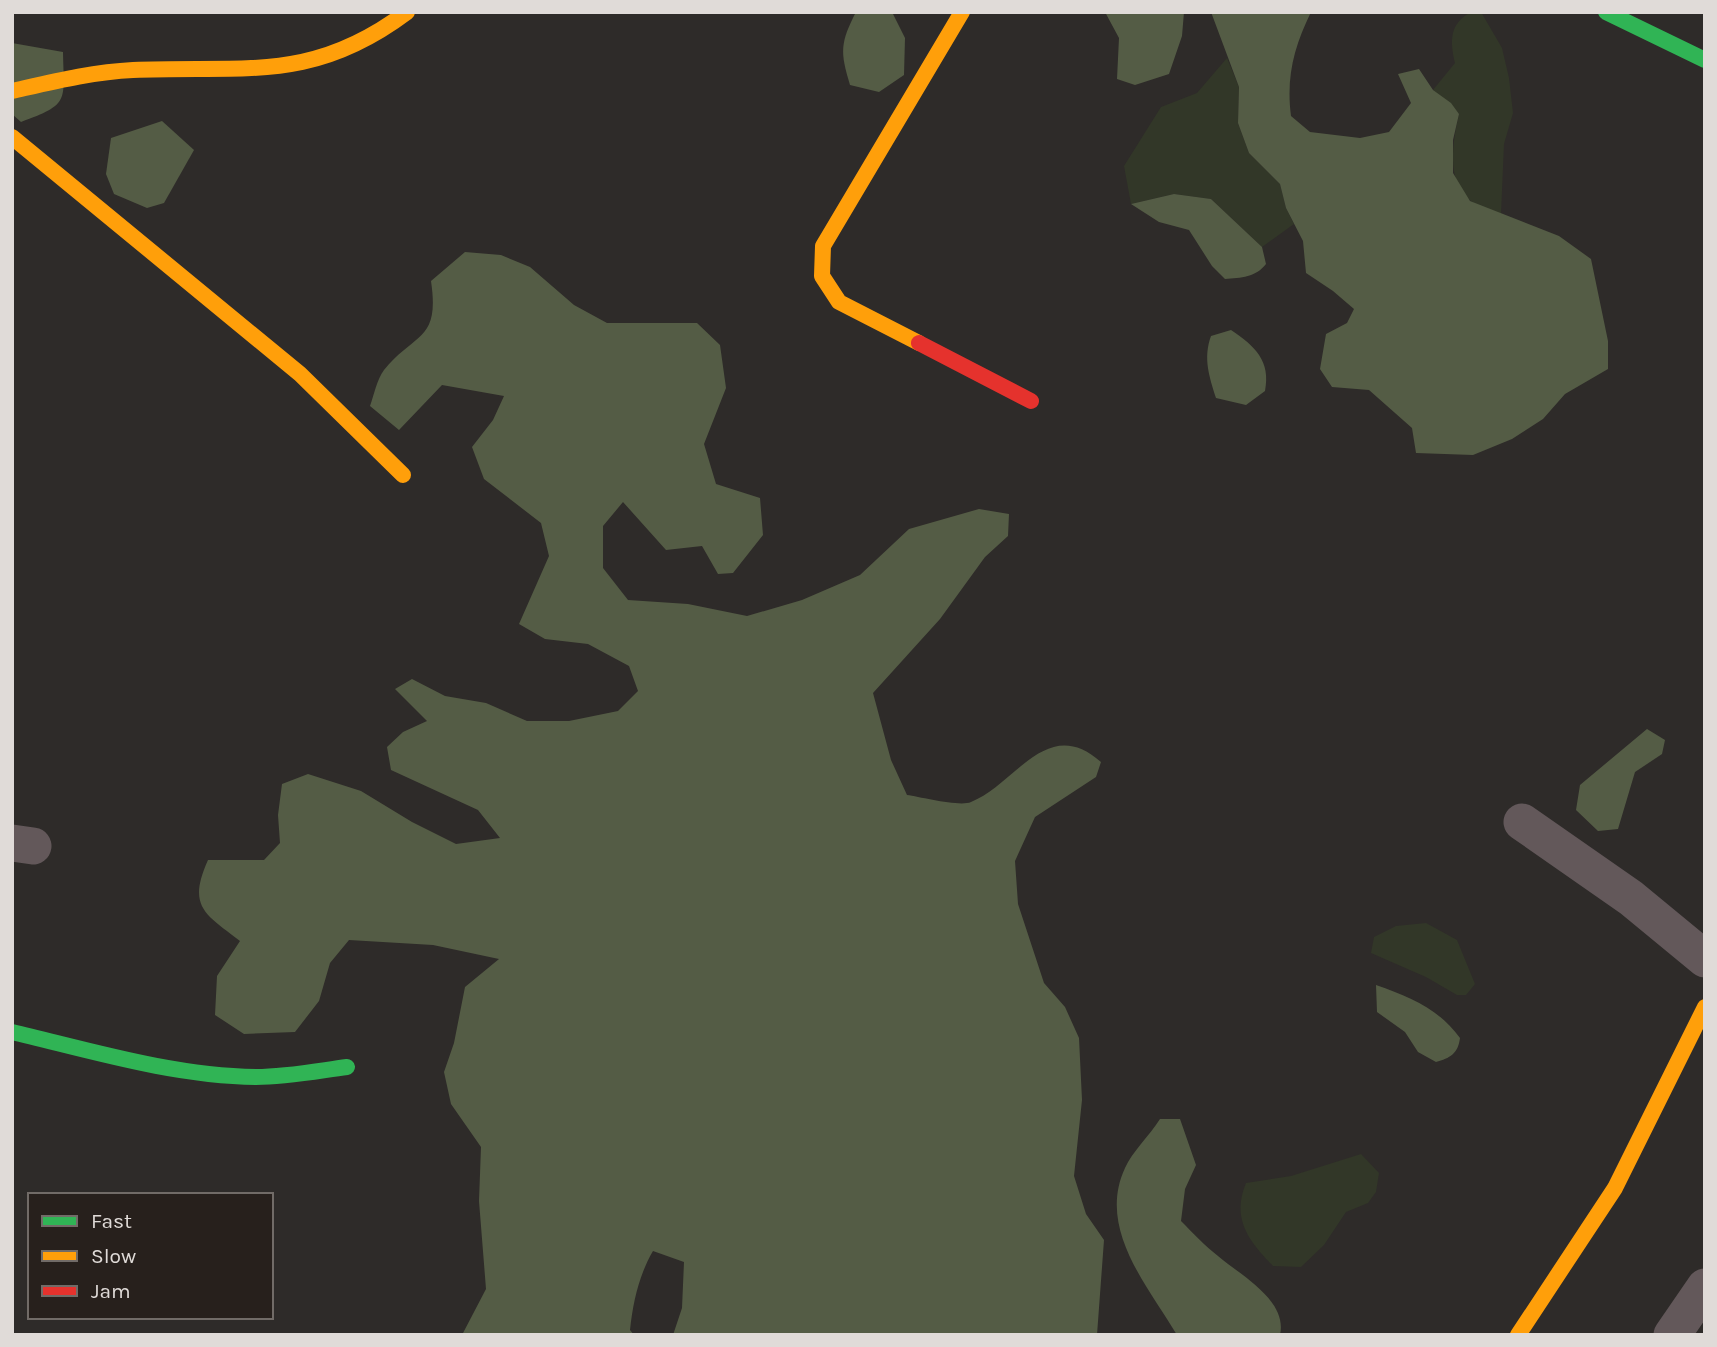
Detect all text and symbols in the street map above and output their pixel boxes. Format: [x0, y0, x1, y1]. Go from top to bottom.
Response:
legend [28, 1193, 273, 1319]
text: Fast [91, 1209, 132, 1233]
text: Slow [91, 1244, 136, 1268]
text: Jam [91, 1279, 131, 1303]

